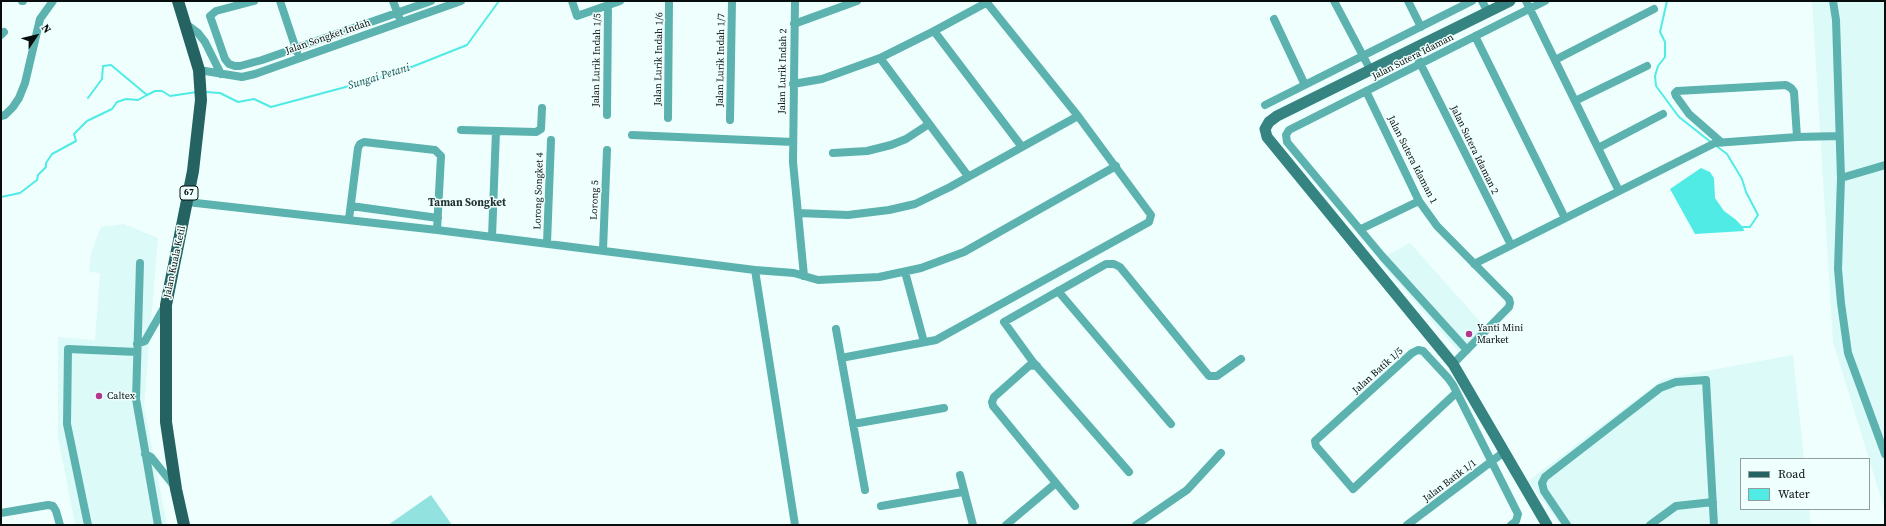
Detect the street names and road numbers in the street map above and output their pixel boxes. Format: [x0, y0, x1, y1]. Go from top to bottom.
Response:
street label: Jalan Lurik Indah 1/6 [652, 12, 666, 106]
street label: Jalan Lurik Indah 1/5 [590, 13, 604, 107]
street label: Jalan Lurik Indah 1/7 [714, 13, 728, 107]
street label: Jalan Songket Indah [284, 17, 372, 57]
street label: Jalan Lurik Indah 2 [776, 28, 790, 114]
street label: Jalan Sutera Idaman [1370, 31, 1456, 83]
street label: Jalan Sutera Idaman 2 [1447, 104, 1501, 196]
street label: Jalan Sutera Idaman 1 [1385, 114, 1439, 206]
street label: Lorong Songket 4 [532, 152, 546, 230]
street label: Lorong 5 [588, 180, 602, 220]
road number: 67 [180, 186, 198, 200]
street label: Jalan Kuala Ketil [162, 225, 188, 299]
street label: Jalan Batik 1/5 [1350, 345, 1406, 397]
street label: Jalan Batik 1/1 [1421, 457, 1479, 505]

